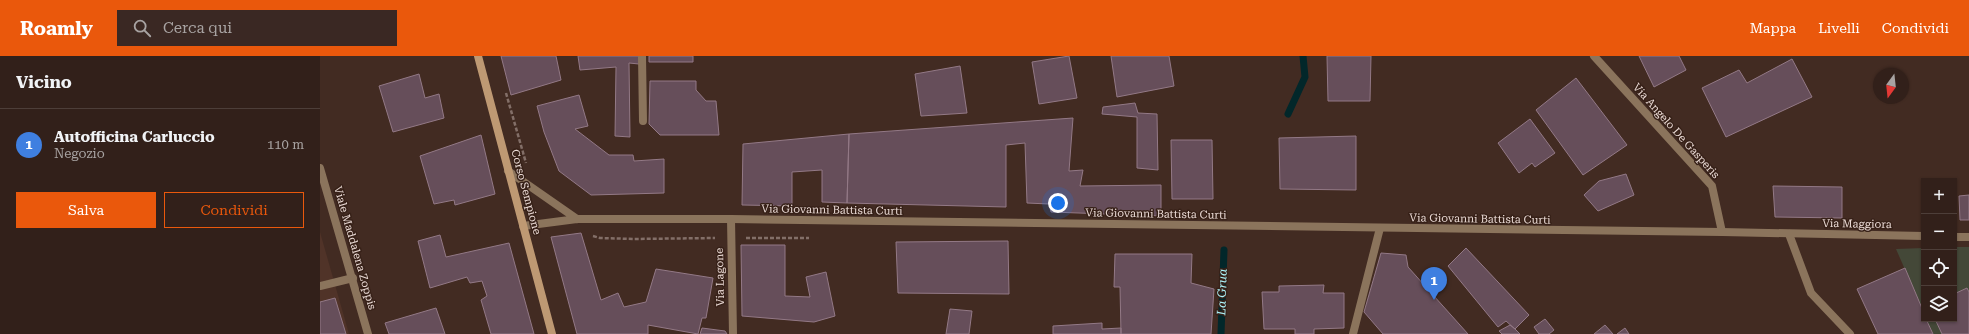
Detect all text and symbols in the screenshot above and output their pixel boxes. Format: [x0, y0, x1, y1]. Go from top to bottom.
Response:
search box [117, 10, 397, 46]
text: Roamly [20, 17, 93, 40]
icon: search [131, 17, 153, 39]
text: Cerca qui [163, 19, 232, 37]
text: Mappa [1750, 20, 1796, 36]
text: Livelli [1818, 20, 1860, 36]
text: Condividi [1882, 20, 1949, 36]
north arrow [1873, 68, 1909, 104]
text: Vicino [16, 72, 72, 92]
street label: Via Angelo De Gasperis [1630, 81, 1722, 181]
text: Autofficina Carluccio [54, 128, 215, 146]
text: 1 [25, 137, 33, 152]
text: 110 m [267, 137, 304, 152]
text: Negozio [54, 146, 105, 161]
street label: Corso Sempione [508, 148, 544, 236]
map controls [1921, 178, 1957, 322]
button: + [1921, 178, 1957, 214]
street label: Viale Maddalena Zoppis [331, 185, 379, 311]
button: Salva [16, 192, 156, 228]
button: Condividi [164, 192, 304, 228]
your location [1048, 193, 1068, 213]
street label: Via Giovanni Battista Curti [761, 202, 903, 218]
street label: Via Giovanni Battista Curti [1085, 206, 1227, 222]
street label: Via Giovanni Battista Curti [1409, 211, 1551, 227]
button: − [1921, 214, 1957, 250]
street label: Via Maggiora [1822, 217, 1892, 231]
street label: Via Lagone [713, 248, 727, 306]
button: locate [1921, 250, 1957, 286]
pin: 1 [1421, 267, 1447, 300]
water label: La Grua [1214, 268, 1230, 317]
button: layers [1921, 286, 1957, 322]

